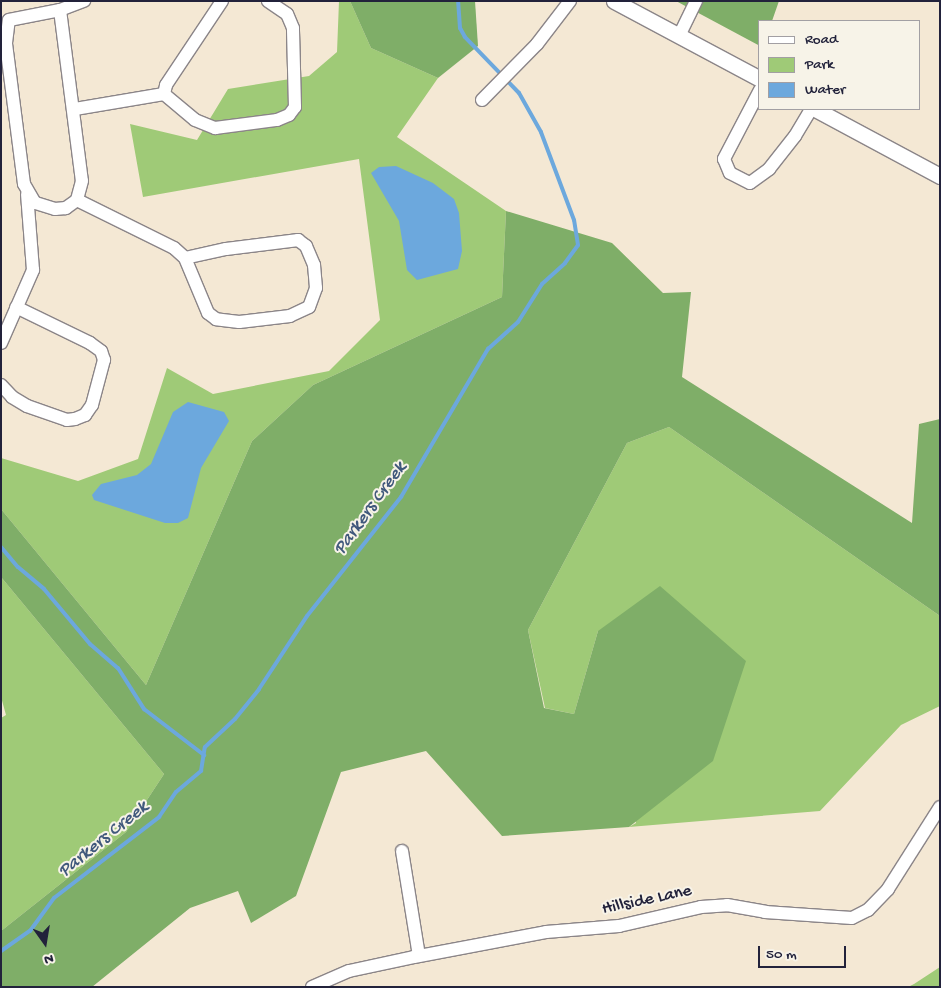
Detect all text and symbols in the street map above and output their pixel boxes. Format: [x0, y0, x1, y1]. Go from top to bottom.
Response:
legend [758, 20, 921, 110]
text: Road [805, 31, 838, 49]
text: Park [805, 56, 834, 74]
text: Water [805, 81, 845, 99]
water label: Parkers Creek [330, 458, 412, 560]
water label: Parkers Creek [54, 797, 154, 883]
street label: Hillside Lane [600, 881, 694, 921]
north arrow [20, 918, 70, 968]
scale bar [761, 936, 848, 968]
text: 50 m [766, 946, 797, 964]
text: N [42, 949, 55, 967]

